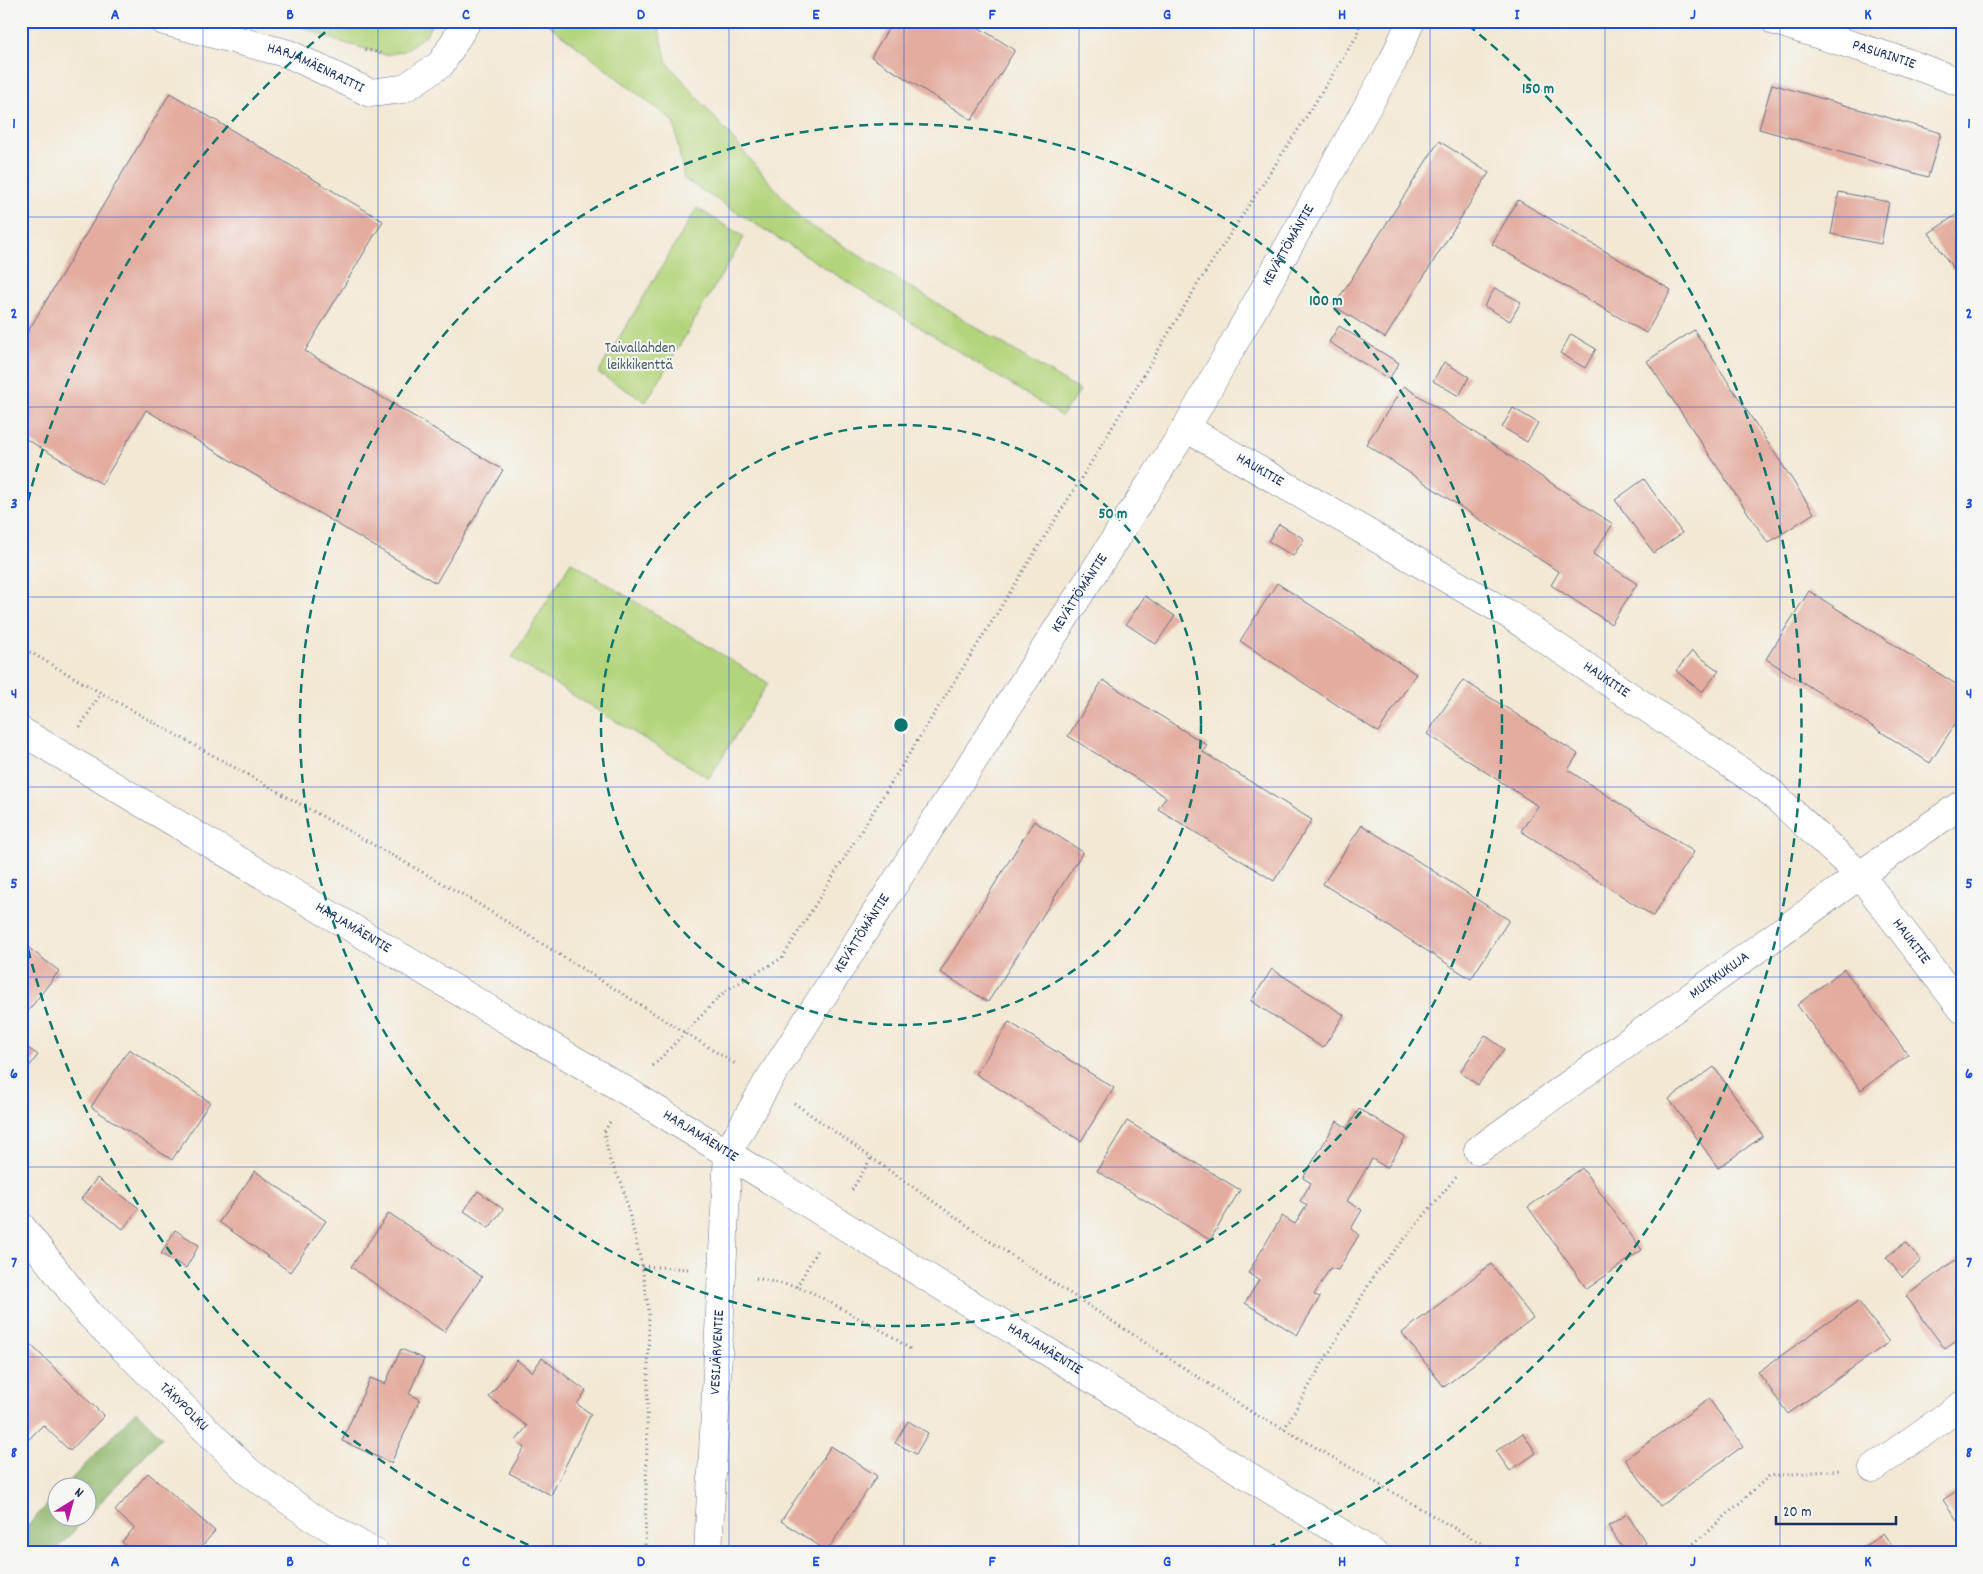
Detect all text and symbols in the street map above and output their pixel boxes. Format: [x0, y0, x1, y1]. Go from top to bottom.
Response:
text: A [111, 4, 120, 27]
text: B [286, 4, 294, 27]
text: C [462, 4, 470, 27]
text: D [637, 4, 646, 27]
text: E [812, 4, 820, 27]
text: F [988, 4, 996, 27]
text: G [1163, 4, 1171, 27]
text: H [1338, 4, 1346, 27]
text: I [1515, 4, 1521, 27]
text: J [1690, 4, 1696, 27]
text: K [1864, 4, 1872, 27]
street label: PASURINTIE [1849, 35, 1919, 76]
street label: HARJAMÄENRAITTI [264, 38, 368, 100]
text: 150 m [1522, 79, 1554, 101]
text: 1 [12, 113, 16, 136]
text: 1 [1967, 113, 1971, 136]
street label: KEVÄTTÖMÄNTIE [1257, 200, 1321, 290]
text: 100 m [1309, 291, 1343, 313]
text: 2 [11, 303, 18, 326]
text: 2 [1966, 303, 1973, 326]
park label: Taivallahden leikkikenttä [605, 338, 675, 377]
street label: HAUKITIE [1231, 448, 1288, 493]
text: 3 [10, 493, 18, 516]
text: 3 [1965, 493, 1973, 516]
text: 50 m [1099, 504, 1127, 526]
street label: KEVÄTTÖMÄNTIE [1047, 549, 1114, 637]
street label: HAUKITIE [1578, 656, 1634, 704]
text: 4 [11, 683, 17, 706]
text: 4 [1966, 683, 1972, 706]
centre of rings [892, 716, 910, 734]
text: 5 [10, 873, 18, 896]
text: 5 [1965, 873, 1973, 896]
street label: KEVÄTTÖMÄNTIE [829, 890, 896, 978]
street label: HARJAMÄENTIE [311, 897, 395, 960]
street label: HAUKITIE [1886, 914, 1935, 969]
street label: MUIKKUKUJA [1685, 947, 1755, 1005]
text: 6 [10, 1063, 18, 1086]
text: 6 [1965, 1063, 1973, 1086]
street label: HARJAMÄENTIE [658, 1105, 742, 1168]
text: 7 [11, 1252, 17, 1275]
text: 7 [1966, 1252, 1972, 1275]
street label: VESIJÄRVENTIE [705, 1309, 731, 1395]
street label: HARJAMÄENTIE [1002, 1318, 1087, 1382]
street label: TÄKYPOLKU [154, 1378, 213, 1437]
text: 8 [11, 1442, 18, 1465]
text: 8 [1966, 1442, 1973, 1465]
north arrow [48, 1476, 98, 1526]
text: N [70, 1483, 87, 1503]
scale bar [1776, 1494, 1896, 1526]
text: 20 m [1783, 1502, 1811, 1524]
text: A [111, 1551, 120, 1574]
text: B [286, 1551, 294, 1574]
text: C [462, 1551, 470, 1574]
text: D [637, 1551, 646, 1574]
text: E [812, 1551, 820, 1574]
text: F [988, 1551, 996, 1574]
text: G [1163, 1551, 1171, 1574]
text: H [1338, 1551, 1346, 1574]
text: I [1515, 1551, 1521, 1574]
text: J [1690, 1551, 1696, 1574]
text: K [1864, 1551, 1872, 1574]

